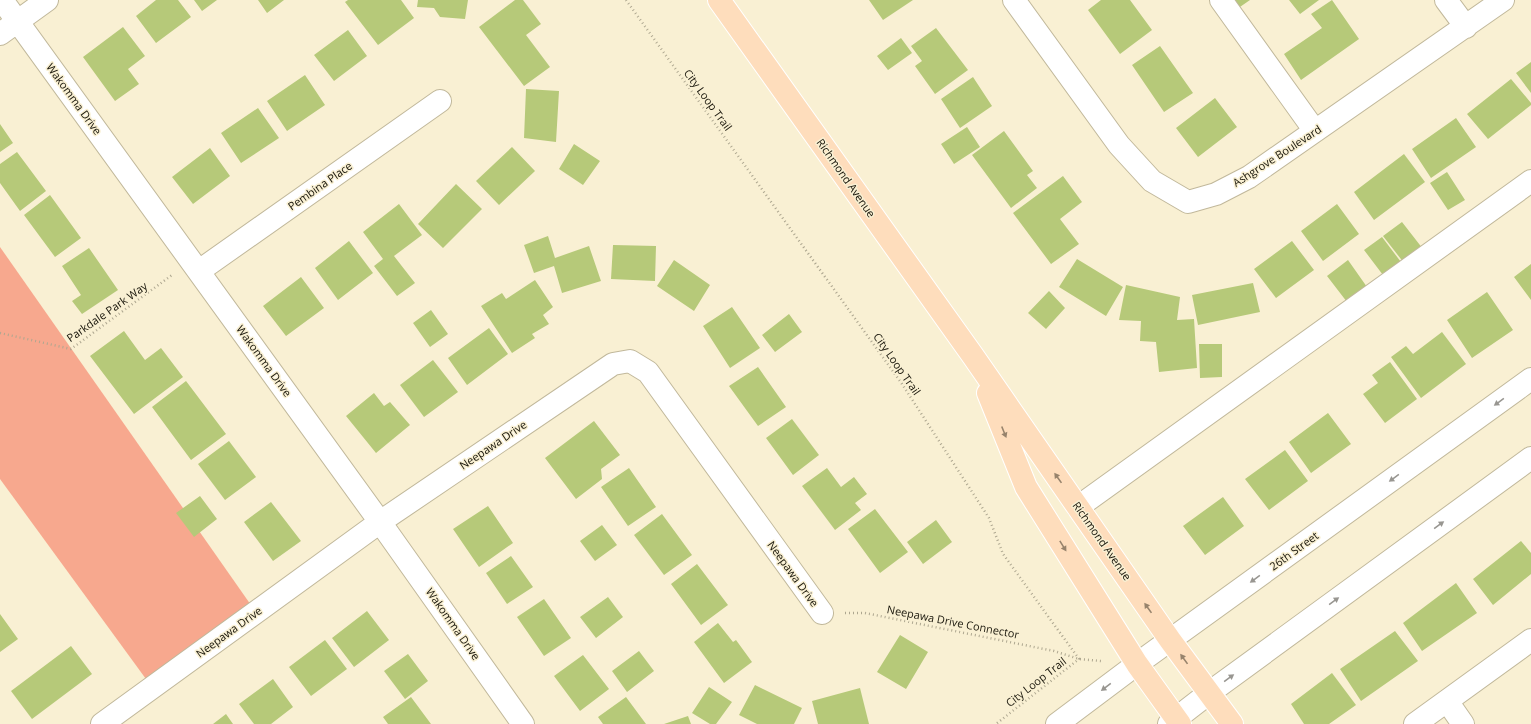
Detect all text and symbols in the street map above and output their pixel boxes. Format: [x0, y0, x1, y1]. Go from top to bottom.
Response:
street label: Wakomma Drive [43, 60, 105, 137]
street label: City Loop Trail [681, 66, 736, 134]
street label: Ashgrove Boulevard [1230, 121, 1324, 190]
street label: Richmond Avenue [814, 135, 879, 220]
street label: Pembina Place [285, 158, 355, 213]
street label: Parkdale Park Way [63, 278, 150, 345]
street label: Wakomma Drive [233, 322, 295, 399]
street label: City Loop Trail [870, 330, 924, 398]
one-way arrow [1494, 398, 1505, 406]
street label: Neepawa Drive [456, 417, 529, 473]
one-way arrow [1001, 426, 1007, 438]
one-way arrow [1054, 473, 1062, 484]
one-way arrow [1389, 474, 1399, 482]
street label: Richmond Avenue [1070, 498, 1135, 583]
one-way arrow [1434, 521, 1445, 529]
street label: 26th Street [1266, 528, 1321, 573]
street label: Neepawa Drive [764, 538, 822, 610]
one-way arrow [1060, 541, 1067, 552]
one-way arrow [1250, 575, 1260, 583]
street label: Wakomma Drive [423, 585, 484, 663]
one-way arrow [1329, 597, 1340, 605]
street label: Neepawa Drive Connector [886, 601, 1021, 642]
street label: Neepawa Drive [193, 603, 265, 661]
one-way arrow [1144, 603, 1152, 613]
street label: City Loop Trail [1002, 653, 1069, 710]
one-way arrow [1180, 653, 1188, 664]
one-way arrow [1224, 674, 1235, 682]
one-way arrow [1101, 683, 1112, 691]

